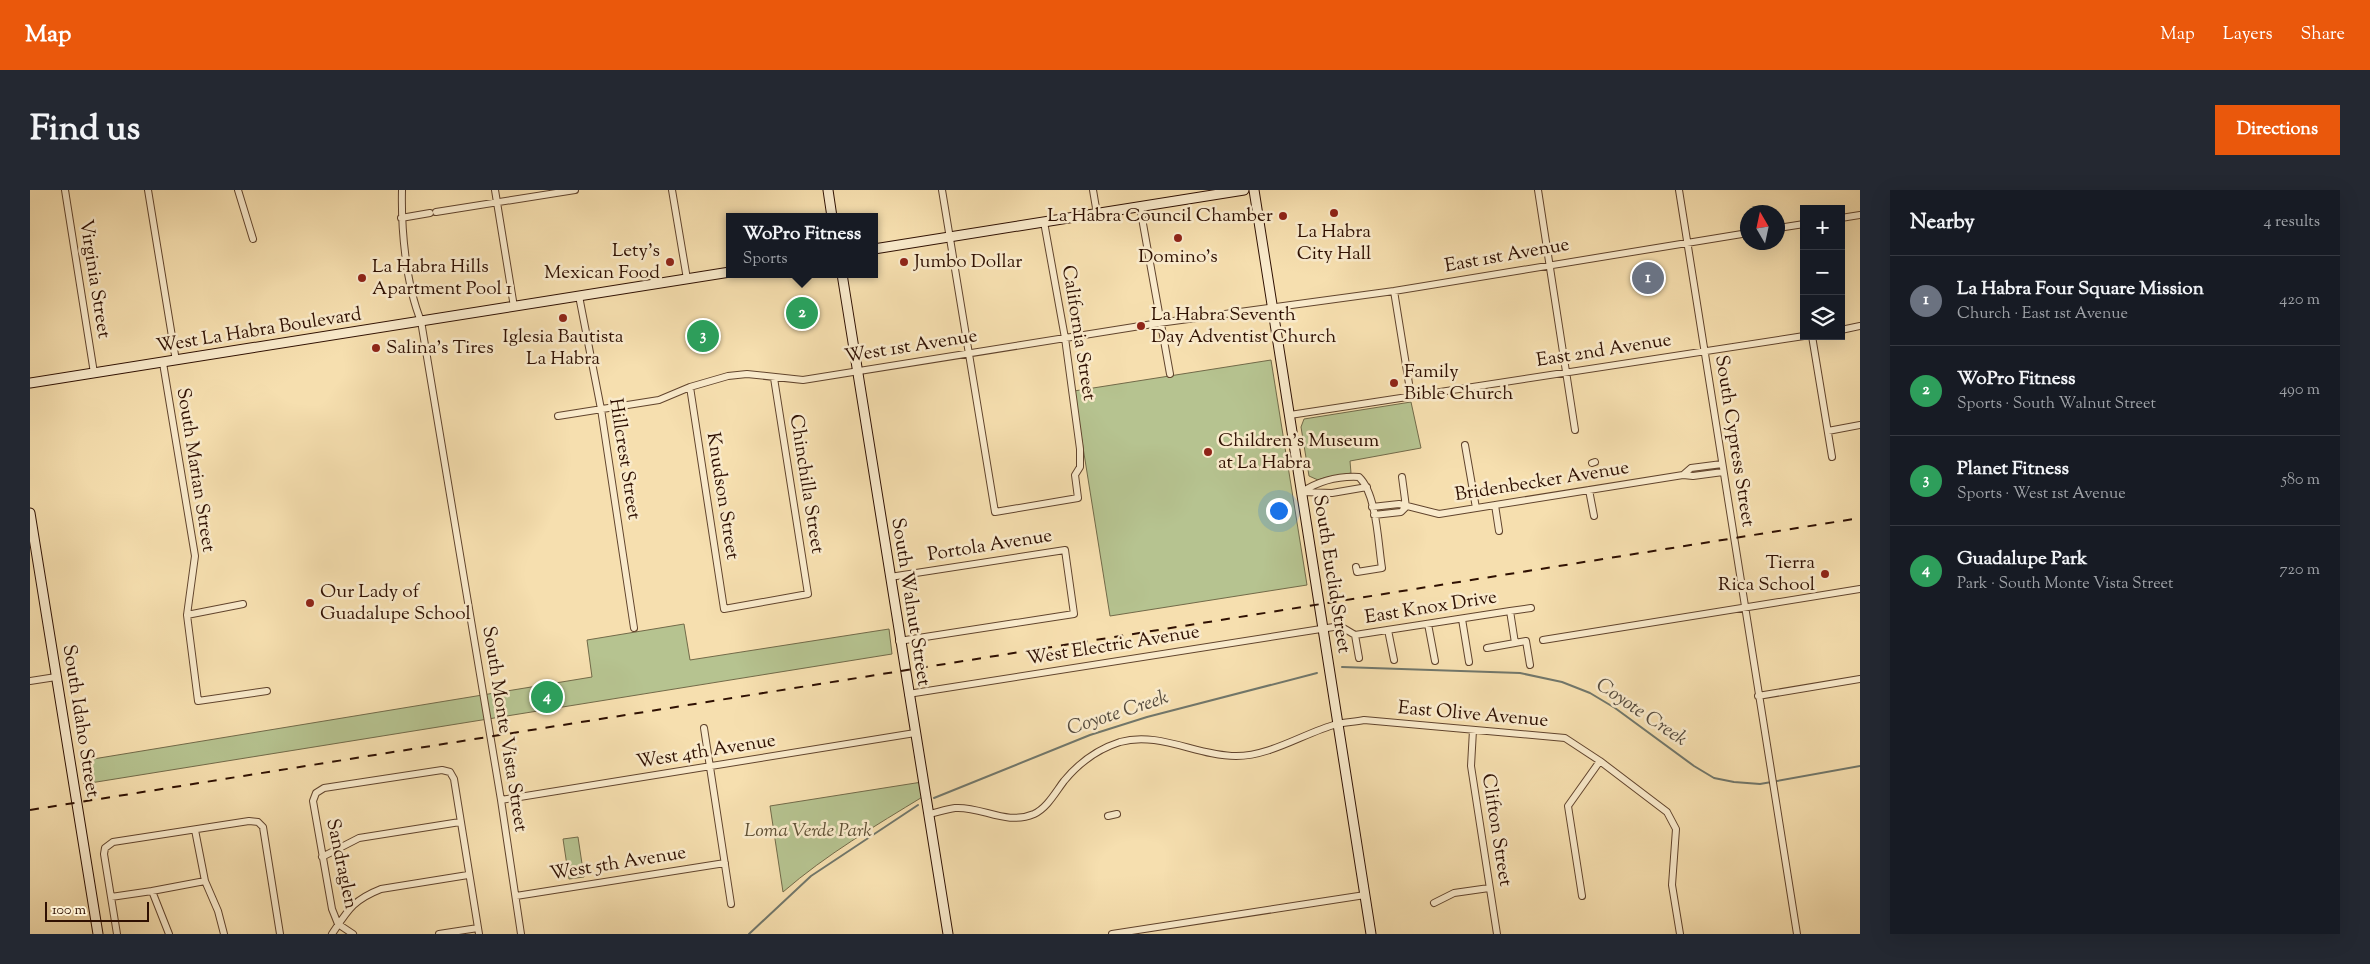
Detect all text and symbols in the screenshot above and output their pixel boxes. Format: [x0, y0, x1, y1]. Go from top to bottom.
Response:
text: Map [25, 18, 71, 52]
text: Map [2160, 22, 2195, 48]
text: Layers [2223, 22, 2273, 48]
text: Share [2301, 22, 2345, 48]
text: Find us [30, 105, 140, 156]
button: Directions [2215, 105, 2340, 155]
place label: La Habra Council Chamber [1047, 203, 1273, 230]
north arrow [1740, 205, 1785, 250]
map controls [1800, 205, 1845, 340]
button: + [1800, 205, 1845, 250]
marker: La Habra City Hall [1328, 207, 1340, 219]
text: Nearby [1910, 208, 1975, 238]
marker: La Habra Council Chamber [1277, 210, 1289, 222]
text: 4 results [2264, 211, 2320, 234]
popup [726, 213, 878, 278]
street label: Virginia Street [71, 218, 117, 341]
place label: La Habra City Hall [1297, 219, 1371, 268]
text: WoPro Fitness [743, 221, 861, 248]
marker: Domino's [1172, 232, 1184, 244]
street label: East 1st Avenue [1443, 232, 1572, 280]
place label: Lety's Mexican Food [544, 238, 660, 287]
place label: Domino's [1138, 244, 1218, 271]
text: Sports [743, 248, 788, 271]
place label: Jumbo Dollar [913, 249, 1022, 276]
button: − [1800, 250, 1845, 295]
place label: La Habra Hills Apartment Pool 1 [372, 254, 513, 303]
marker: Lety's Mexican Food [664, 256, 676, 268]
marker: Jumbo Dollar [898, 256, 910, 268]
pin: 1 [1632, 259, 1664, 297]
street label: California Street [1054, 263, 1102, 403]
marker: La Habra Hills Apartment Pool 1 [356, 272, 368, 284]
text: La Habra Four Square Mission [1957, 276, 2204, 303]
text: 1 [1923, 289, 1929, 312]
text: 420 m [2279, 289, 2320, 312]
pin: 2 [786, 294, 818, 332]
button: layers [1800, 295, 1845, 340]
street label: West La Habra Boulevard [154, 301, 364, 361]
place label: La Habra Seventh Day Adventist Church [1151, 302, 1336, 351]
text: Church · East 1st Avenue [1957, 303, 2128, 326]
marker: Iglesia Bautista La Habra [557, 312, 569, 324]
pin: 3 [687, 317, 719, 355]
marker: La Habra Seventh Day Adventist Church [1135, 320, 1147, 332]
street label: West 1st Avenue [843, 323, 979, 371]
place label: Iglesia Bautista La Habra [502, 324, 624, 373]
street label: East 2nd Avenue [1535, 327, 1674, 375]
place label: Salina's Tires [386, 335, 494, 362]
marker: Salina's Tires [370, 342, 382, 354]
street label: South Cypress Street [1707, 353, 1761, 529]
place label: Family Bible Church [1404, 359, 1514, 408]
text: WoPro Fitness [1957, 366, 2076, 393]
marker: Family Bible Church [1388, 377, 1400, 389]
text: 2 [1922, 379, 1930, 402]
text: 490 m [2279, 379, 2320, 402]
street label: South Marian Street [169, 386, 221, 555]
text: Sports · South Walnut Street [1957, 393, 2156, 416]
street label: Hillcrest Street [601, 396, 647, 522]
street label: Chinchilla Street [782, 413, 830, 556]
place label: Children's Museum at La Habra [1218, 428, 1380, 477]
street label: Knudson Street [699, 430, 745, 562]
marker: Children's Museum at La Habra [1202, 446, 1214, 458]
street label: Bridenbecker Avenue [1453, 455, 1631, 509]
text: Planet Fitness [1957, 456, 2069, 483]
text: 3 [1923, 469, 1929, 492]
text: 580 m [2281, 469, 2320, 492]
text: Sports · West 1st Avenue [1957, 483, 2126, 506]
street label: South Euclid Street [1305, 493, 1357, 655]
your location [1266, 498, 1292, 524]
street label: South Walnut Street [883, 516, 937, 689]
street label: Portola Avenue [926, 523, 1054, 569]
text: Guadalupe Park [1957, 546, 2087, 573]
place label: Tierra Rica School [1718, 550, 1815, 599]
text: 4 [1922, 559, 1930, 582]
text: 720 m [2280, 559, 2320, 582]
marker: Tierra Rica School [1819, 568, 1831, 580]
text: Park · South Monte Vista Street [1957, 573, 2173, 596]
place label: Our Lady of Guadalupe School [320, 579, 471, 628]
street label: East Knox Drive [1363, 584, 1499, 632]
marker: Our Lady of Guadalupe School [304, 597, 316, 609]
street label: West Electric Avenue [1024, 619, 1202, 673]
street label: South Monte Vista Street [474, 624, 534, 834]
street label: South Idaho Street [55, 643, 106, 800]
water label: Coyote Creek [1589, 672, 1693, 754]
pin: 4 [531, 678, 563, 716]
water label: Coyote Creek [1064, 684, 1172, 744]
street label: East Olive Avenue [1397, 695, 1549, 735]
street label: West 4th Avenue [634, 728, 778, 776]
street label: Clifton Street [1474, 772, 1518, 889]
street label: Sandraglen [318, 816, 364, 912]
park label: Loma Verde Park [744, 818, 872, 845]
street label: West 5th Avenue [548, 840, 688, 888]
scale bar [45, 899, 149, 922]
text: 100 m [52, 901, 86, 921]

